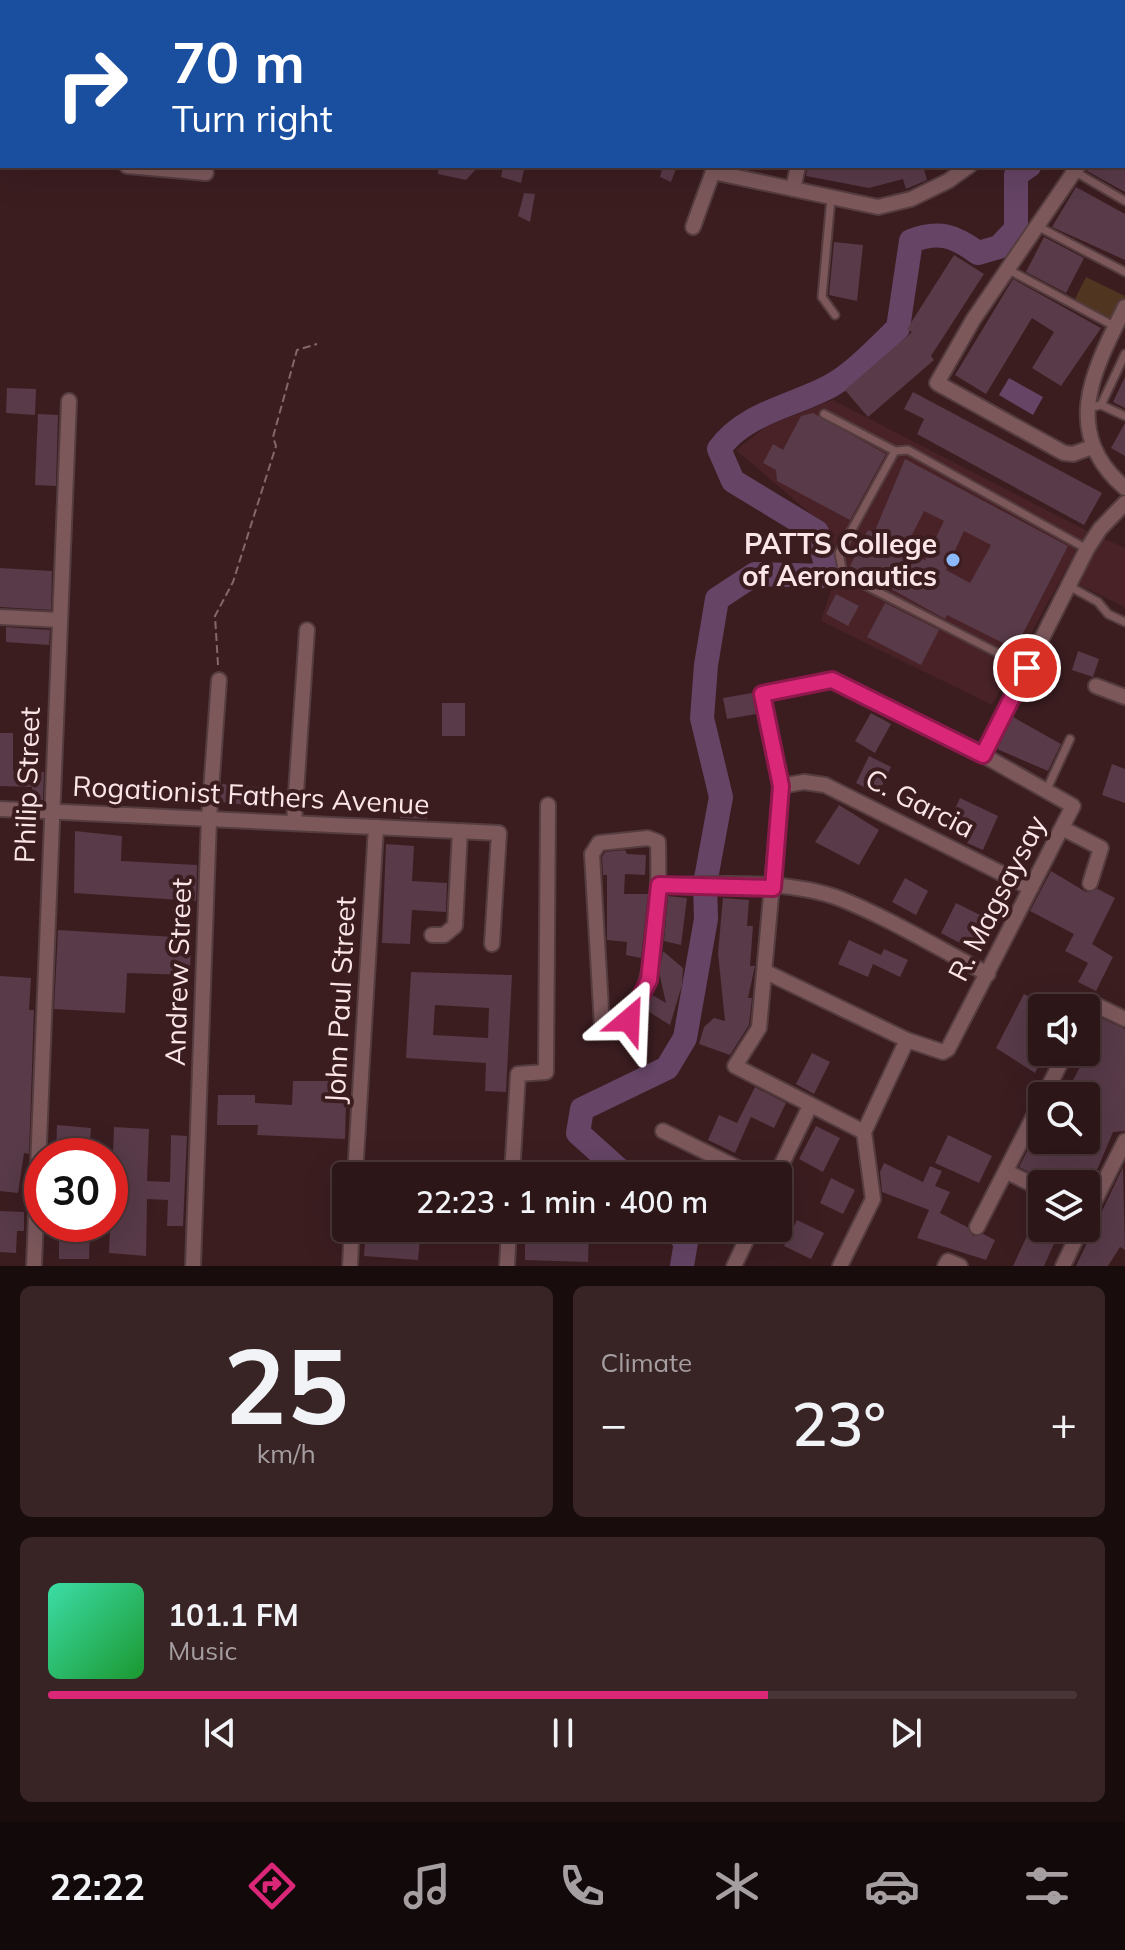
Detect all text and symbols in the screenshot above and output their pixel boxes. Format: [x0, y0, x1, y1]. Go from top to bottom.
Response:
text: 70 m [172, 27, 305, 97]
icon: right [40, 32, 144, 136]
text: Turn right [172, 96, 333, 141]
place label: PATTS College of Aeronautics [742, 526, 937, 593]
marker: PATTS College of Aeronautics [944, 551, 962, 569]
pin [993, 634, 1061, 702]
icon: arrive [1005, 646, 1049, 690]
street label: Philip Street [6, 706, 47, 864]
street label: C. Garcia [860, 760, 981, 845]
street label: Rogationist Fathers Avenue [72, 768, 430, 821]
street label: R. Magsaysay [940, 809, 1053, 987]
street label: Andrew Street [157, 877, 198, 1066]
street label: John Paul Street [317, 895, 362, 1104]
position arrow [587, 978, 671, 1062]
map controls [1028, 994, 1100, 1242]
button: sound [1028, 994, 1100, 1066]
button: search [1028, 1082, 1100, 1154]
speed limit sign: 30 [24, 1138, 128, 1242]
button: layers [1028, 1170, 1100, 1242]
text: 22:23 · 1 min · 400 m [416, 1183, 708, 1221]
text: 25 [224, 1319, 349, 1450]
text: Climate [601, 1346, 692, 1379]
text: 23° [792, 1386, 886, 1461]
text: − [601, 1396, 627, 1451]
text: + [1051, 1396, 1077, 1451]
text: km/h [257, 1437, 316, 1470]
text: 101.1 FM [168, 1596, 299, 1634]
text: Music [168, 1634, 237, 1667]
icon: previous [198, 1711, 242, 1755]
icon: pause [541, 1711, 585, 1755]
icon: next [884, 1711, 928, 1755]
icon: directions [244, 1858, 300, 1914]
icon: music [399, 1858, 455, 1914]
icon: phone [554, 1858, 610, 1914]
icon: climate [709, 1858, 765, 1914]
icon: car [864, 1858, 920, 1914]
icon: filters [1019, 1858, 1075, 1914]
text: 22:22 [50, 1864, 145, 1909]

